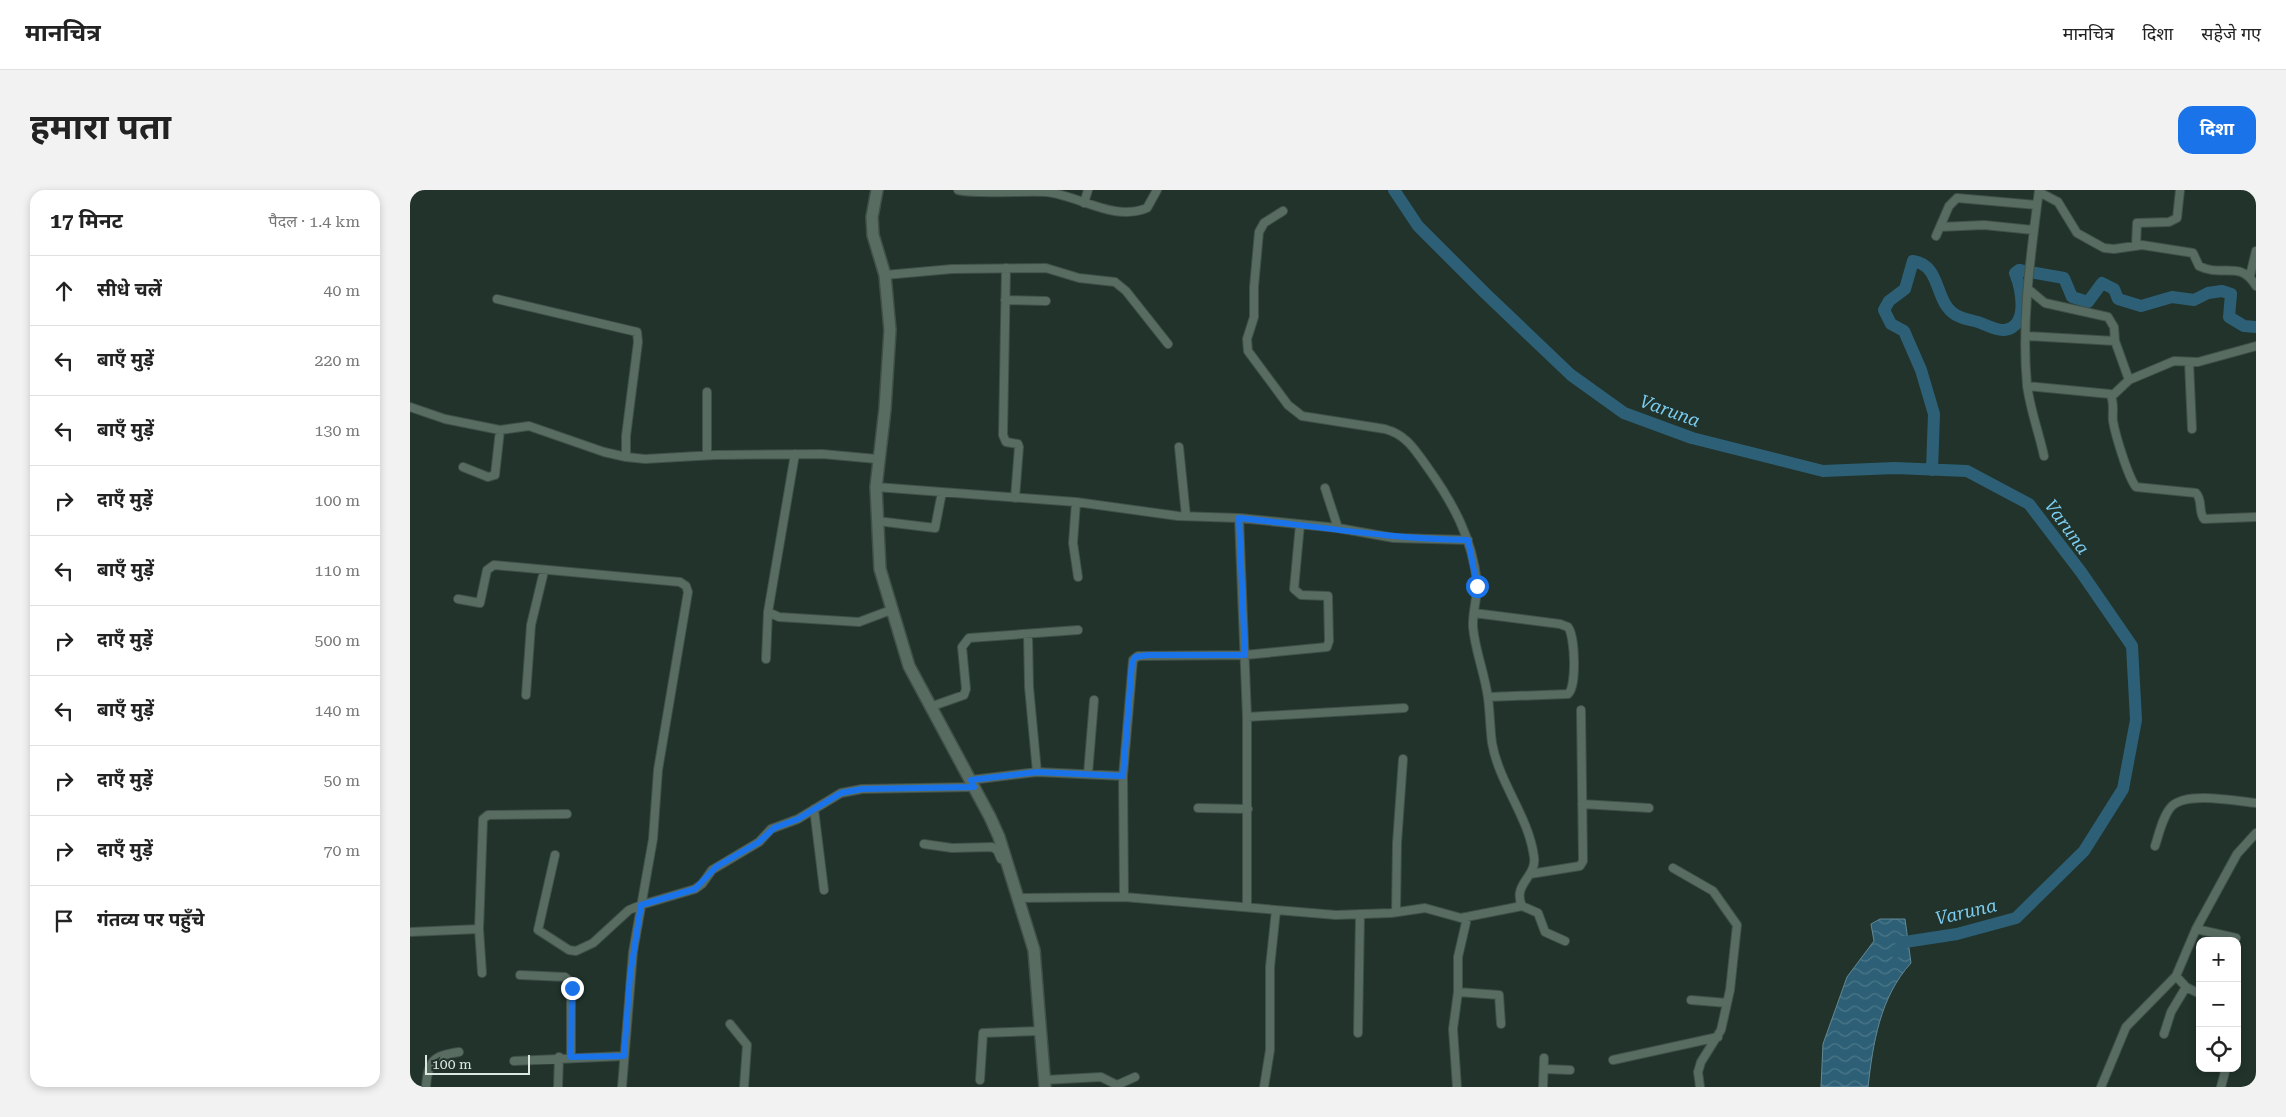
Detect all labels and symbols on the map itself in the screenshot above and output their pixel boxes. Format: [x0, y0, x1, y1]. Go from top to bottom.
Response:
water label: Varuna [1637, 390, 1703, 431]
water label: Varuna [2041, 495, 2094, 558]
route start [1466, 575, 1489, 598]
water label: Varuna [1933, 894, 1999, 929]
route end [561, 977, 584, 1000]
scale bar [425, 1052, 530, 1075]

